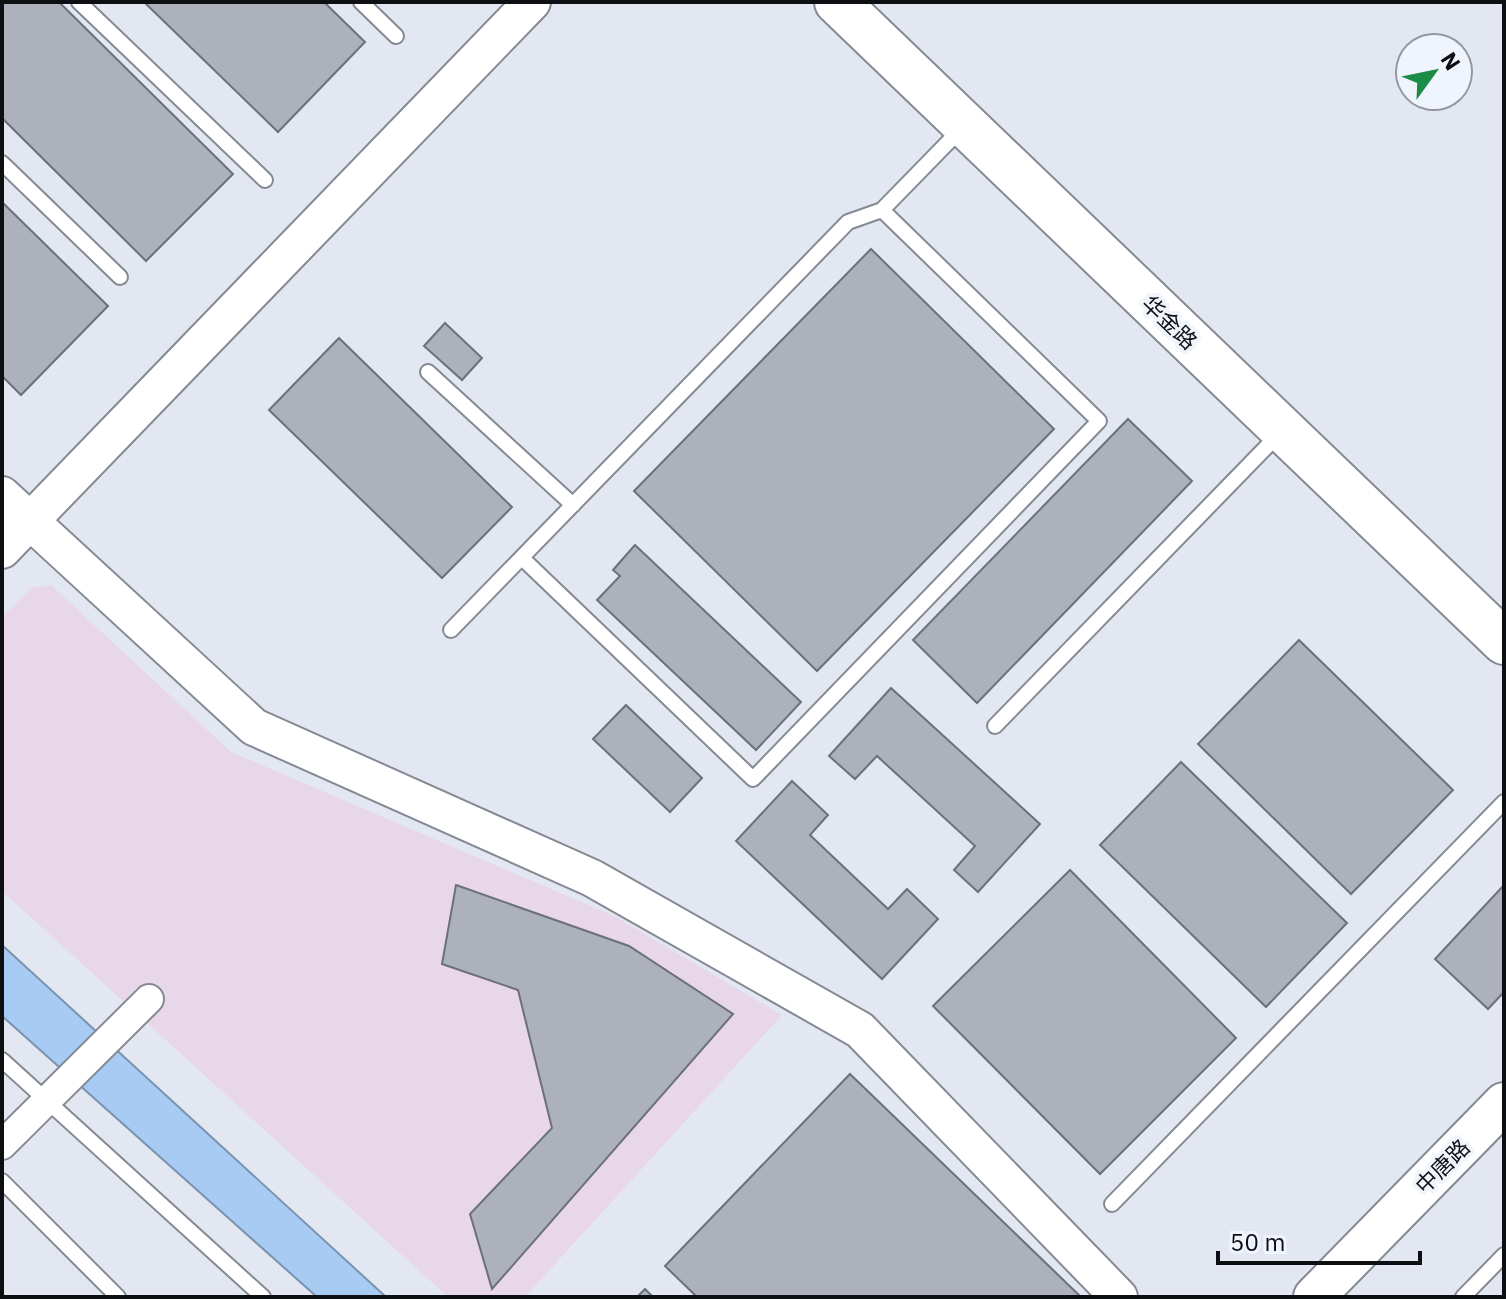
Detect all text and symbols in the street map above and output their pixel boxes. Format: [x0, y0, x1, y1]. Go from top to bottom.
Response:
north arrow [1394, 32, 1474, 112]
text: N [1435, 46, 1468, 75]
street label: 华金路 [1136, 289, 1204, 355]
street label: 中唐路 [1408, 1132, 1476, 1200]
scale bar [1218, 1215, 1420, 1265]
text: 50 m [1230, 1226, 1285, 1258]

